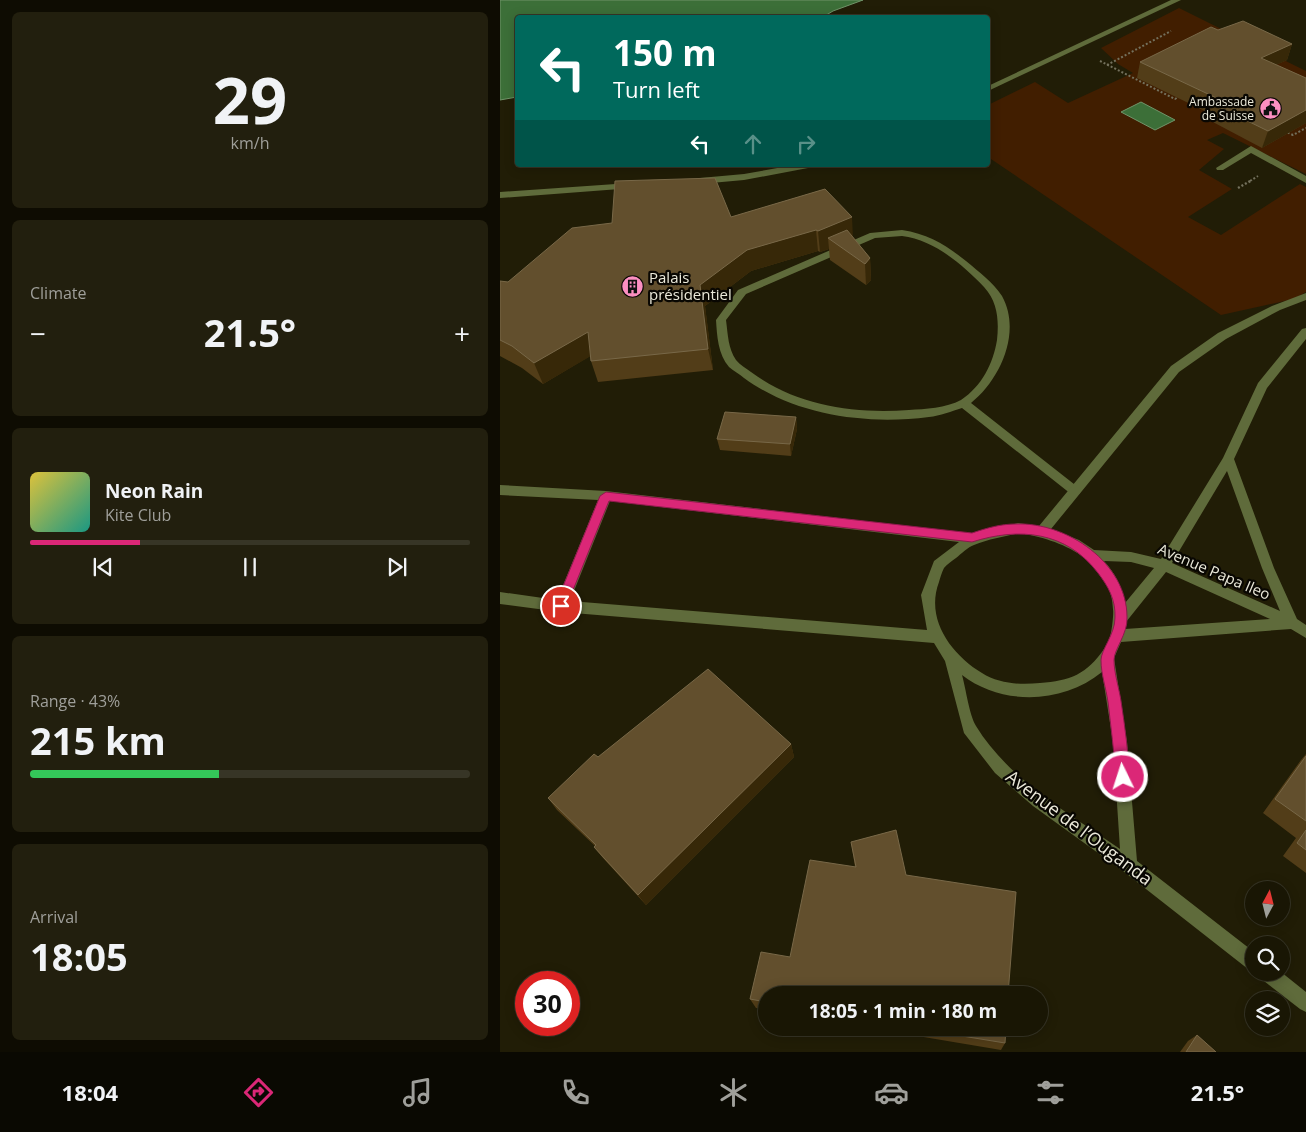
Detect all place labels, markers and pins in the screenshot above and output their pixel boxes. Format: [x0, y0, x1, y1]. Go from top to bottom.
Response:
place label: Ambassade de Suisse [1189, 93, 1254, 124]
public building icon: Ambassade de Suisse [1258, 97, 1282, 121]
place label: Palais présidentiel [649, 267, 732, 304]
building icon: Palais présidentiel [621, 275, 645, 299]
pin [540, 585, 582, 627]

